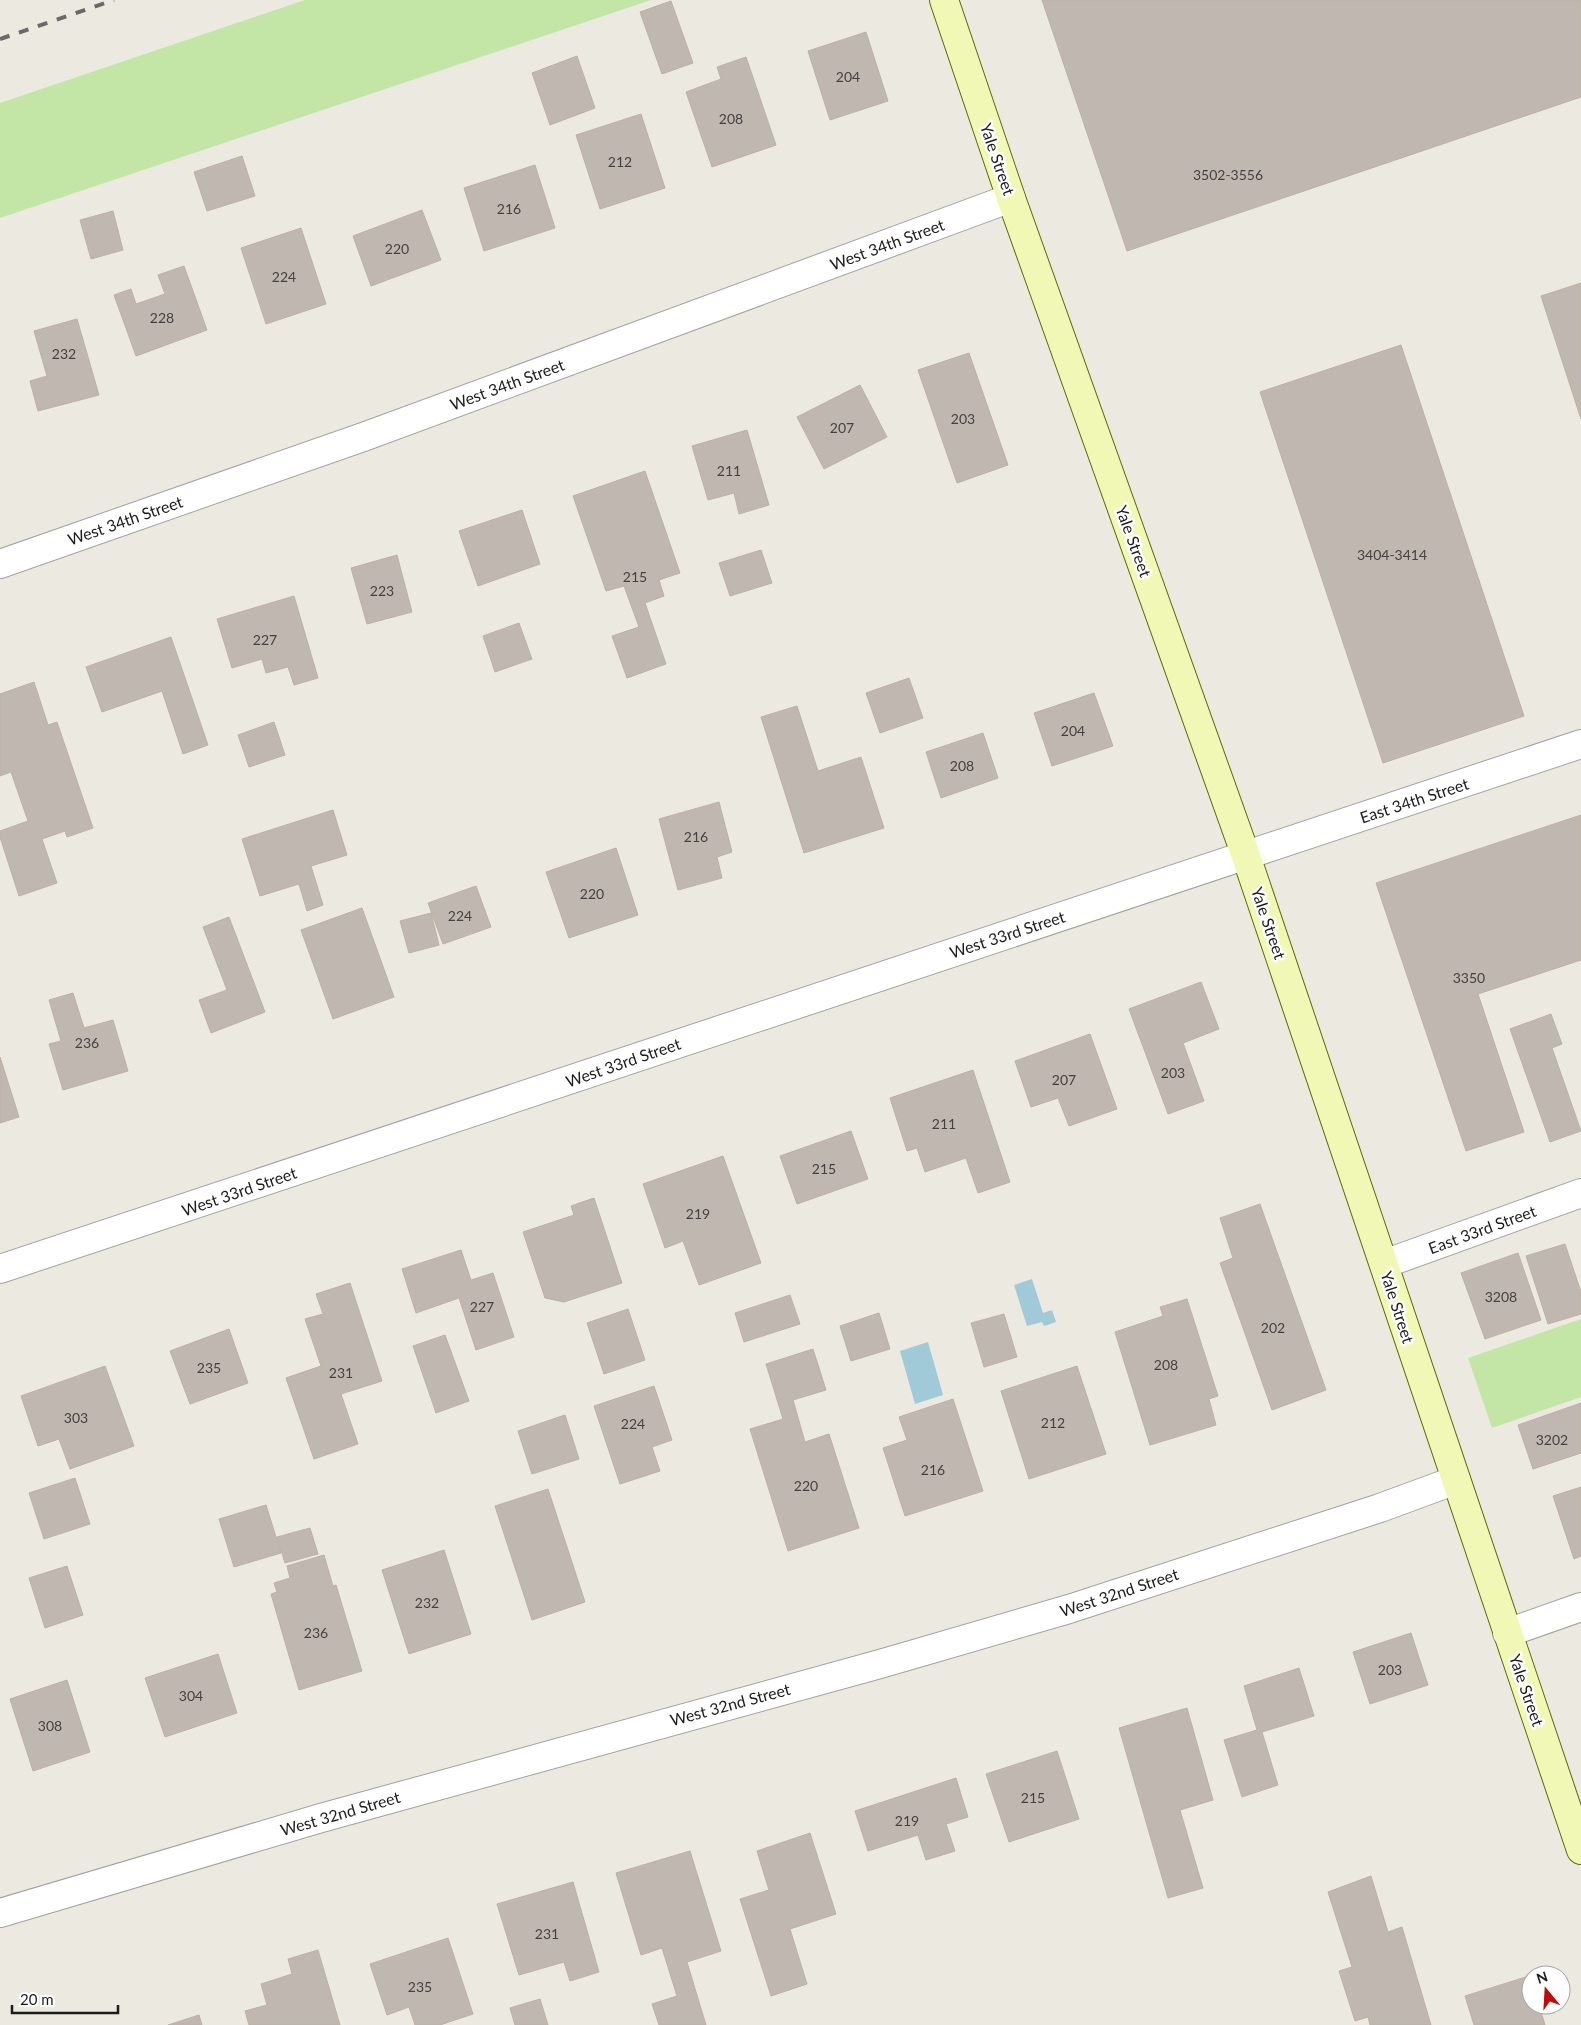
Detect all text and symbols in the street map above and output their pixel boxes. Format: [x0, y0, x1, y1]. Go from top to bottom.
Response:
house number: 204 [836, 68, 860, 85]
house number: 208 [719, 110, 743, 127]
street label: Yale Street [977, 121, 1019, 198]
house number: 212 [608, 153, 632, 170]
house number: 3502-3556 [1193, 166, 1263, 183]
house number: 216 [497, 200, 521, 217]
street label: West 34th Street [827, 214, 947, 274]
house number: 220 [385, 240, 409, 257]
house number: 224 [272, 268, 296, 285]
house number: 228 [150, 309, 174, 326]
house number: 232 [52, 345, 76, 362]
street label: West 34th Street [447, 354, 567, 414]
house number: 203 [951, 410, 975, 427]
house number: 207 [830, 419, 854, 436]
house number: 211 [717, 462, 741, 479]
street label: West 34th Street [65, 491, 185, 549]
street label: Yale Street [1112, 503, 1156, 580]
house number: 3404-3414 [1357, 546, 1427, 563]
house number: 215 [623, 568, 647, 585]
house number: 223 [370, 582, 394, 599]
house number: 227 [253, 631, 277, 648]
house number: 204 [1061, 722, 1085, 739]
house number: 208 [950, 757, 974, 774]
street label: East 34th Street [1357, 773, 1471, 827]
house number: 216 [684, 828, 708, 845]
house number: 220 [580, 885, 604, 902]
street label: Yale Street [1248, 885, 1290, 962]
street label: West 33rd Street [947, 906, 1067, 962]
house number: 224 [448, 907, 472, 924]
house number: 3350 [1453, 969, 1485, 986]
street label: West 33rd Street [563, 1033, 683, 1091]
house number: 236 [75, 1034, 99, 1051]
house number: 203 [1161, 1064, 1185, 1081]
house number: 207 [1052, 1071, 1076, 1088]
house number: 211 [932, 1115, 956, 1132]
house number: 215 [812, 1160, 836, 1177]
street label: West 33rd Street [179, 1162, 299, 1220]
street label: East 33rd Street [1426, 1201, 1539, 1257]
house number: 219 [686, 1205, 710, 1222]
street label: Yale Street [1377, 1269, 1419, 1346]
house number: 3208 [1485, 1288, 1517, 1305]
house number: 227 [470, 1298, 494, 1315]
house number: 202 [1261, 1319, 1285, 1336]
house number: 208 [1154, 1356, 1178, 1373]
house number: 235 [197, 1359, 221, 1376]
house number: 231 [329, 1364, 353, 1381]
house number: 303 [64, 1409, 88, 1426]
house number: 212 [1041, 1414, 1065, 1431]
house number: 224 [621, 1415, 645, 1432]
house number: 3202 [1536, 1431, 1568, 1448]
house number: 216 [921, 1461, 945, 1478]
house number: 220 [794, 1477, 818, 1494]
street label: West 32nd Street [1057, 1564, 1181, 1620]
house number: 232 [415, 1594, 439, 1611]
house number: 236 [304, 1624, 328, 1641]
street label: Yale Street [1506, 1652, 1548, 1729]
house number: 203 [1378, 1661, 1402, 1678]
street label: West 32nd Street [668, 1679, 792, 1729]
house number: 304 [179, 1687, 203, 1704]
house number: 308 [38, 1717, 62, 1734]
street label: West 32nd Street [278, 1787, 402, 1839]
house number: 215 [1021, 1789, 1045, 1806]
house number: 219 [895, 1812, 919, 1829]
house number: 231 [535, 1925, 559, 1942]
north arrow [1521, 1965, 1571, 2015]
text: N [1534, 1967, 1550, 1987]
house number: 235 [408, 1978, 432, 1995]
scale bar [12, 1982, 119, 2014]
text: 20 m [20, 1990, 54, 2008]

